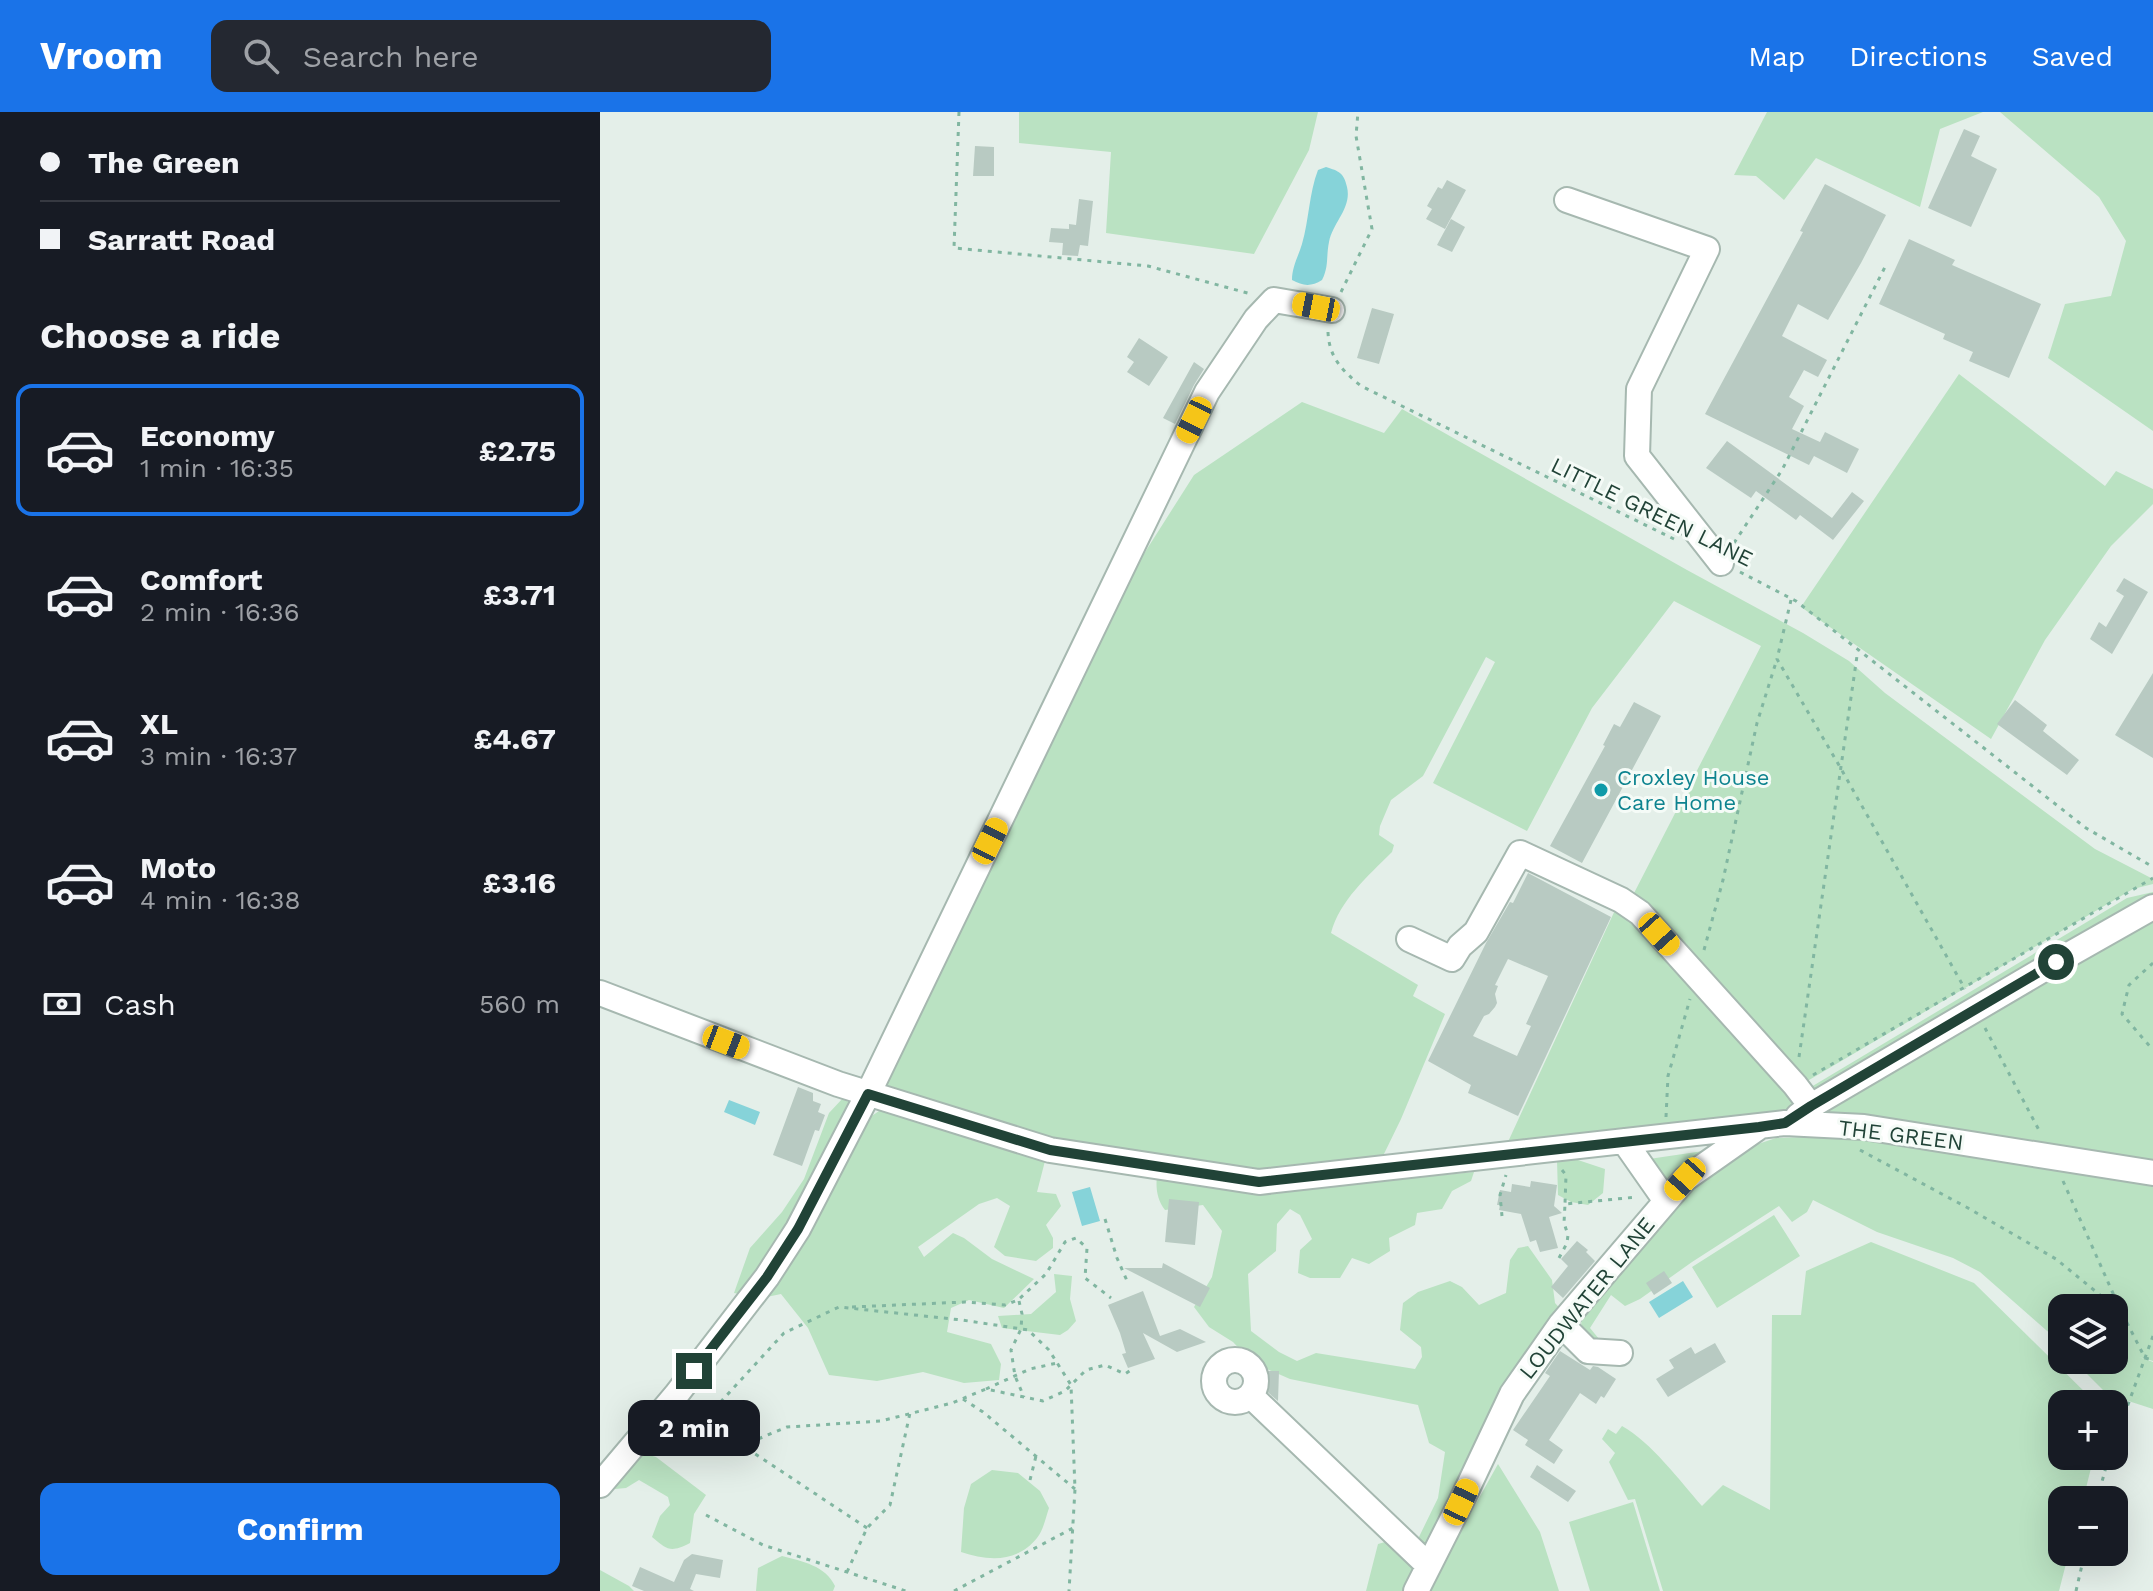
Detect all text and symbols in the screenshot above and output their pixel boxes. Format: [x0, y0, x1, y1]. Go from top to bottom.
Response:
search box [211, 20, 771, 92]
text: Vroom [40, 34, 163, 78]
icon: search [239, 34, 283, 78]
text: Search here [303, 39, 479, 74]
text: Map [1748, 40, 1805, 73]
text: Directions [1849, 40, 1988, 73]
text: Saved [2032, 40, 2113, 73]
text: The Green [88, 145, 240, 180]
text: Sarratt Road [88, 222, 275, 257]
car [1290, 291, 1342, 323]
text: Choose a ride [40, 315, 280, 357]
car [1173, 393, 1215, 447]
icon: car [44, 414, 116, 486]
text: Economy [140, 418, 275, 453]
text: £2.75 [479, 433, 556, 468]
street label: LITTLE GREEN LANE [1547, 452, 1757, 572]
text: 1 min · 16:35 [140, 453, 294, 483]
icon: car [44, 558, 116, 630]
text: Comfort [140, 562, 262, 597]
text: £3.71 [483, 577, 556, 612]
text: 2 min · 16:36 [140, 597, 300, 627]
icon: car [44, 702, 116, 774]
text: XL [140, 706, 178, 741]
text: £4.67 [474, 721, 556, 756]
text: 3 min · 16:37 [140, 741, 297, 771]
place label: Croxley House Care Home [1617, 765, 1769, 815]
marker: Croxley House Care Home [1592, 781, 1610, 799]
car [969, 814, 1011, 868]
icon: car [44, 846, 116, 918]
text: Moto [140, 850, 216, 885]
text: £3.16 [483, 865, 556, 900]
text: 4 min · 16:38 [140, 885, 300, 915]
car [1634, 908, 1684, 960]
route start [2038, 944, 2074, 980]
icon: cash [40, 982, 84, 1026]
text: Cash [104, 987, 176, 1022]
text: 560 m [479, 989, 560, 1019]
car [699, 1022, 753, 1062]
street label: THE GREEN [1837, 1115, 1965, 1155]
car [1660, 1153, 1710, 1205]
street label: LOUDWATER LANE [1514, 1212, 1660, 1384]
map controls [2048, 1294, 2128, 1566]
button: layers [2048, 1294, 2128, 1374]
route end [676, 1353, 712, 1389]
button: + [2048, 1390, 2128, 1470]
callout: 2 min [628, 1399, 760, 1455]
text: 2 min [658, 1413, 730, 1443]
car [1440, 1475, 1482, 1529]
button: Confirm [40, 1483, 560, 1575]
button: − [2048, 1486, 2128, 1566]

